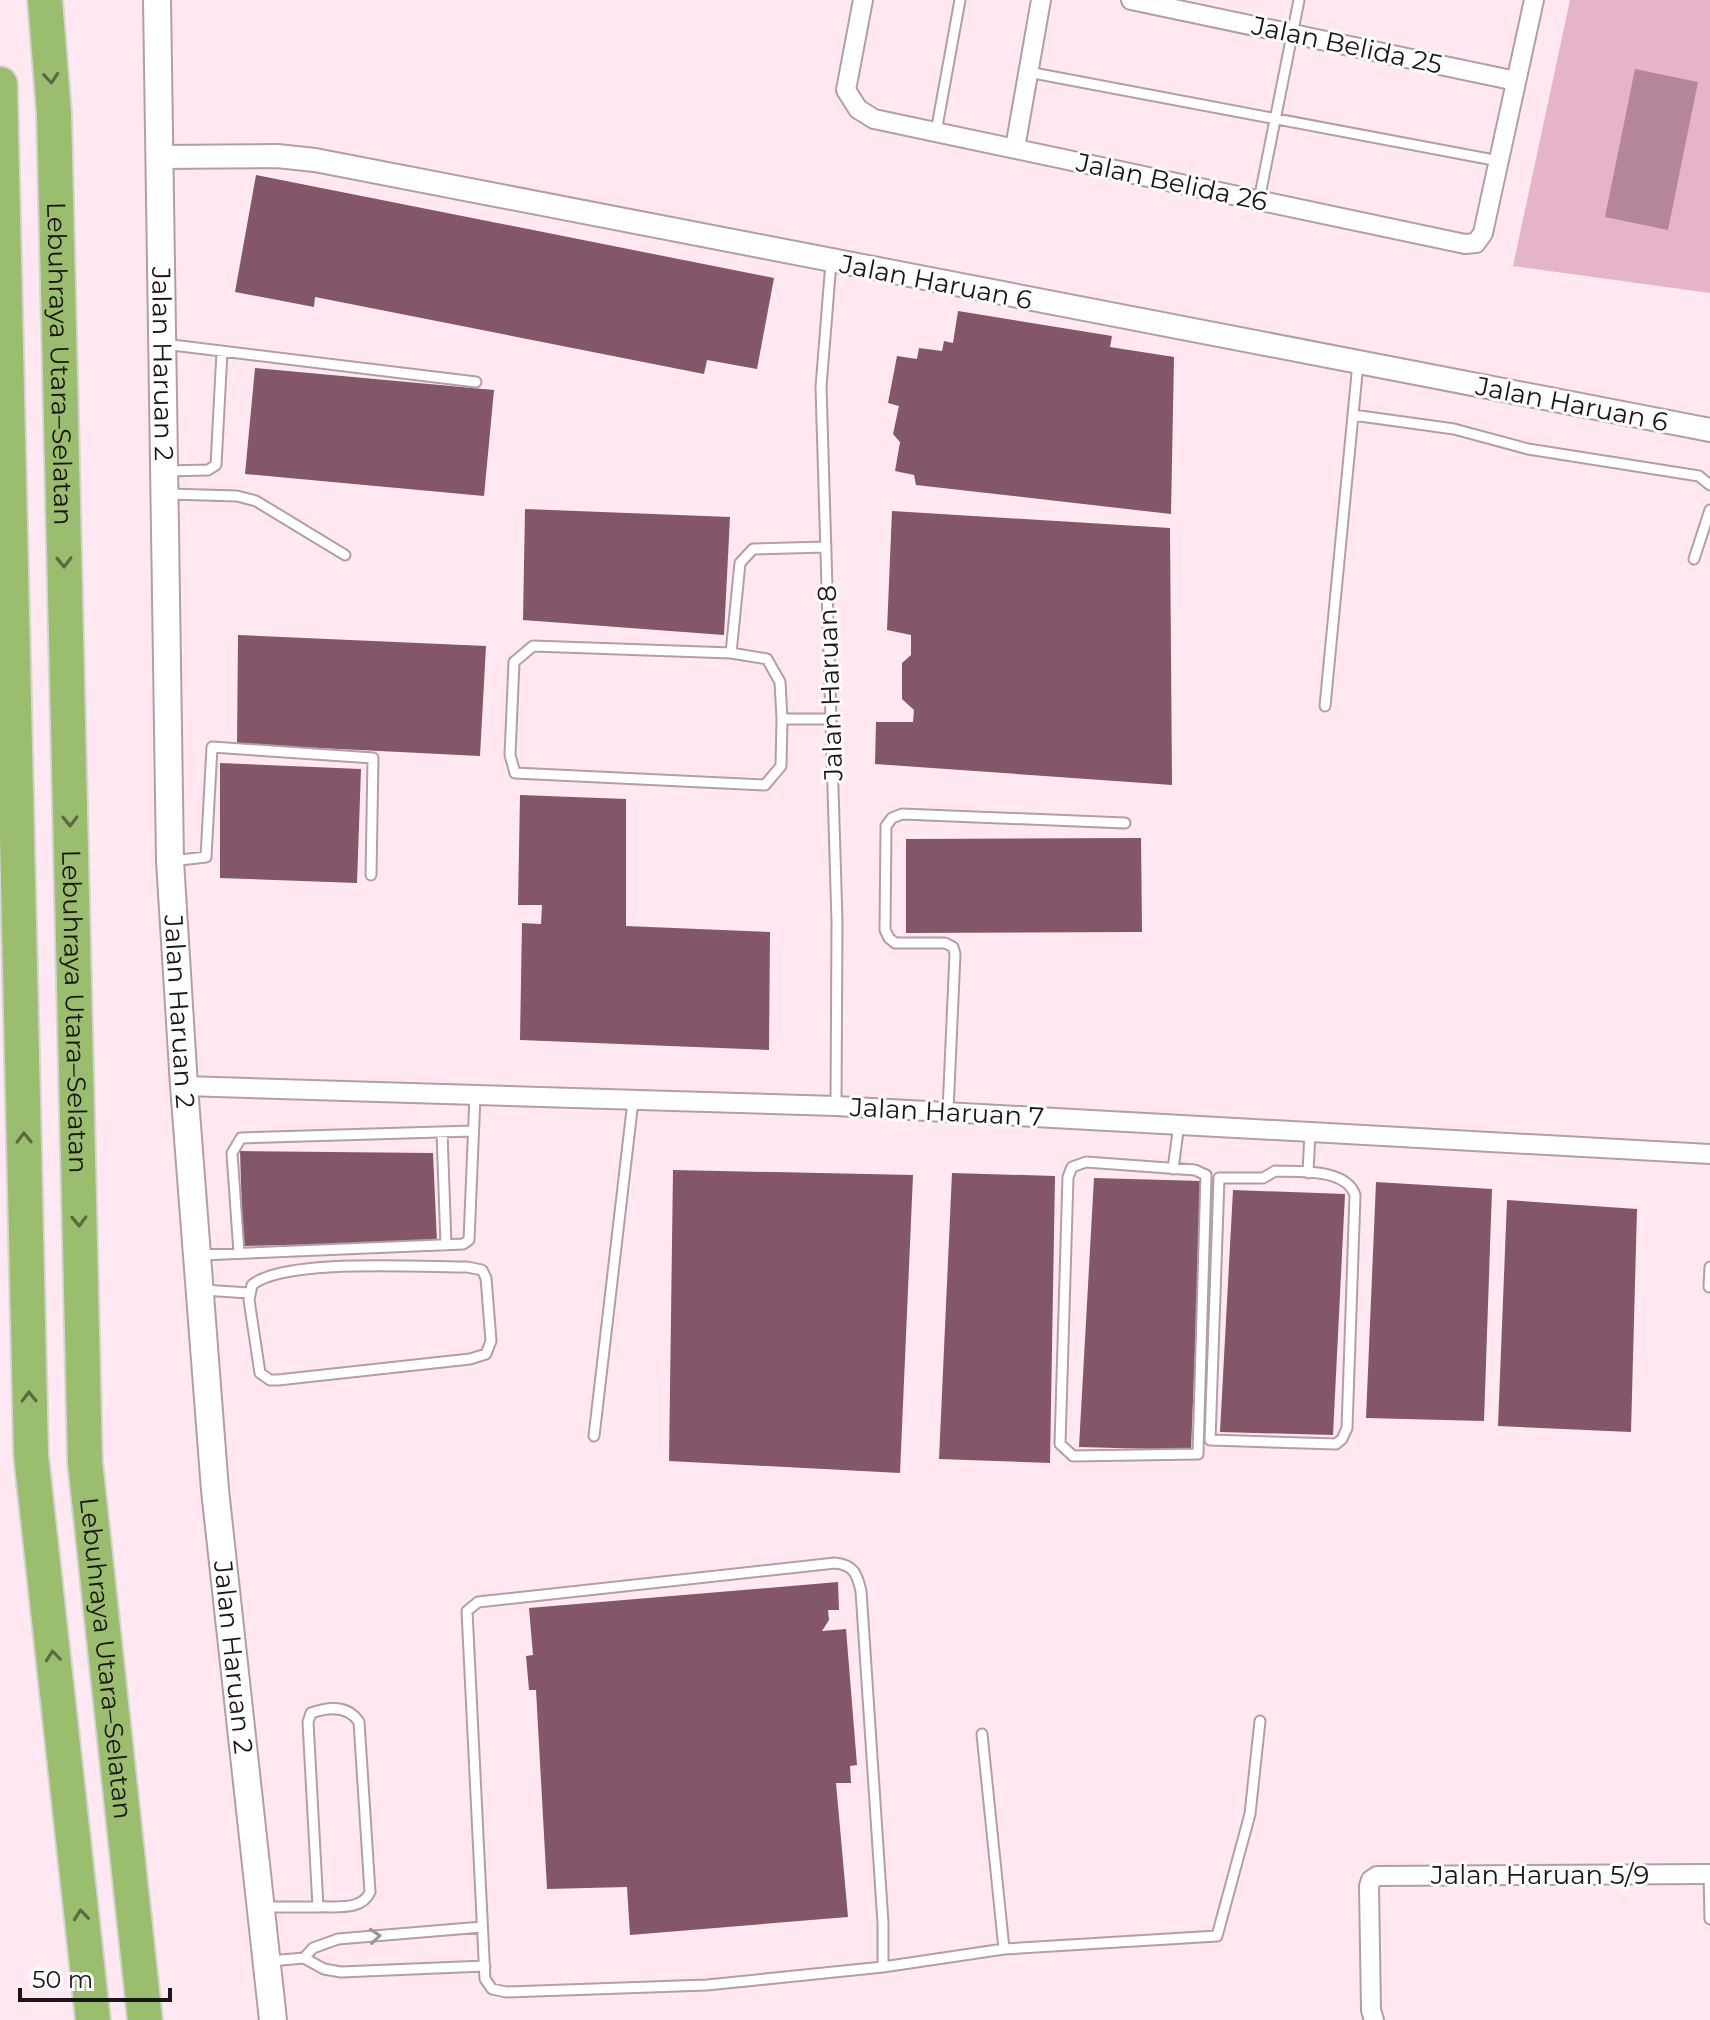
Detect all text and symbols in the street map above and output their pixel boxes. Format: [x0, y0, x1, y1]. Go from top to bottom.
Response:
street label: Jalan Belida 25 [1248, 9, 1445, 81]
one-way arrow [42, 72, 59, 85]
street label: Jalan Belida 26 [1072, 146, 1271, 218]
street label: Lebuhraya Utara–Selatan [40, 201, 79, 526]
street label: Jalan Haruan 6 [836, 247, 1035, 316]
street label: Jalan Haruan 2 [145, 266, 180, 461]
street label: Jalan Haruan 6 [1472, 369, 1671, 438]
one-way arrow [56, 556, 73, 569]
street label: Jalan Haruan 8 [811, 585, 849, 782]
one-way arrow [62, 815, 79, 828]
street label: Lebuhraya Utara–Selatan [55, 849, 94, 1174]
street label: Jalan Haruan 2 [157, 913, 202, 1110]
street label: Jalan Haruan 7 [848, 1091, 1045, 1133]
one-way arrow [15, 1131, 32, 1144]
one-way arrow [71, 1215, 88, 1228]
one-way arrow [21, 1390, 38, 1403]
street label: Lebuhraya Utara–Selatan [73, 1495, 139, 1821]
street label: Jalan Haruan 2 [207, 1558, 260, 1755]
one-way arrow [44, 1649, 61, 1662]
street label: Jalan Haruan 5/9 [1430, 1859, 1649, 1891]
one-way arrow [73, 1908, 90, 1921]
one-way arrow [369, 1928, 382, 1945]
scale bar [20, 1952, 170, 2002]
text: 50 m [32, 1965, 93, 1994]

